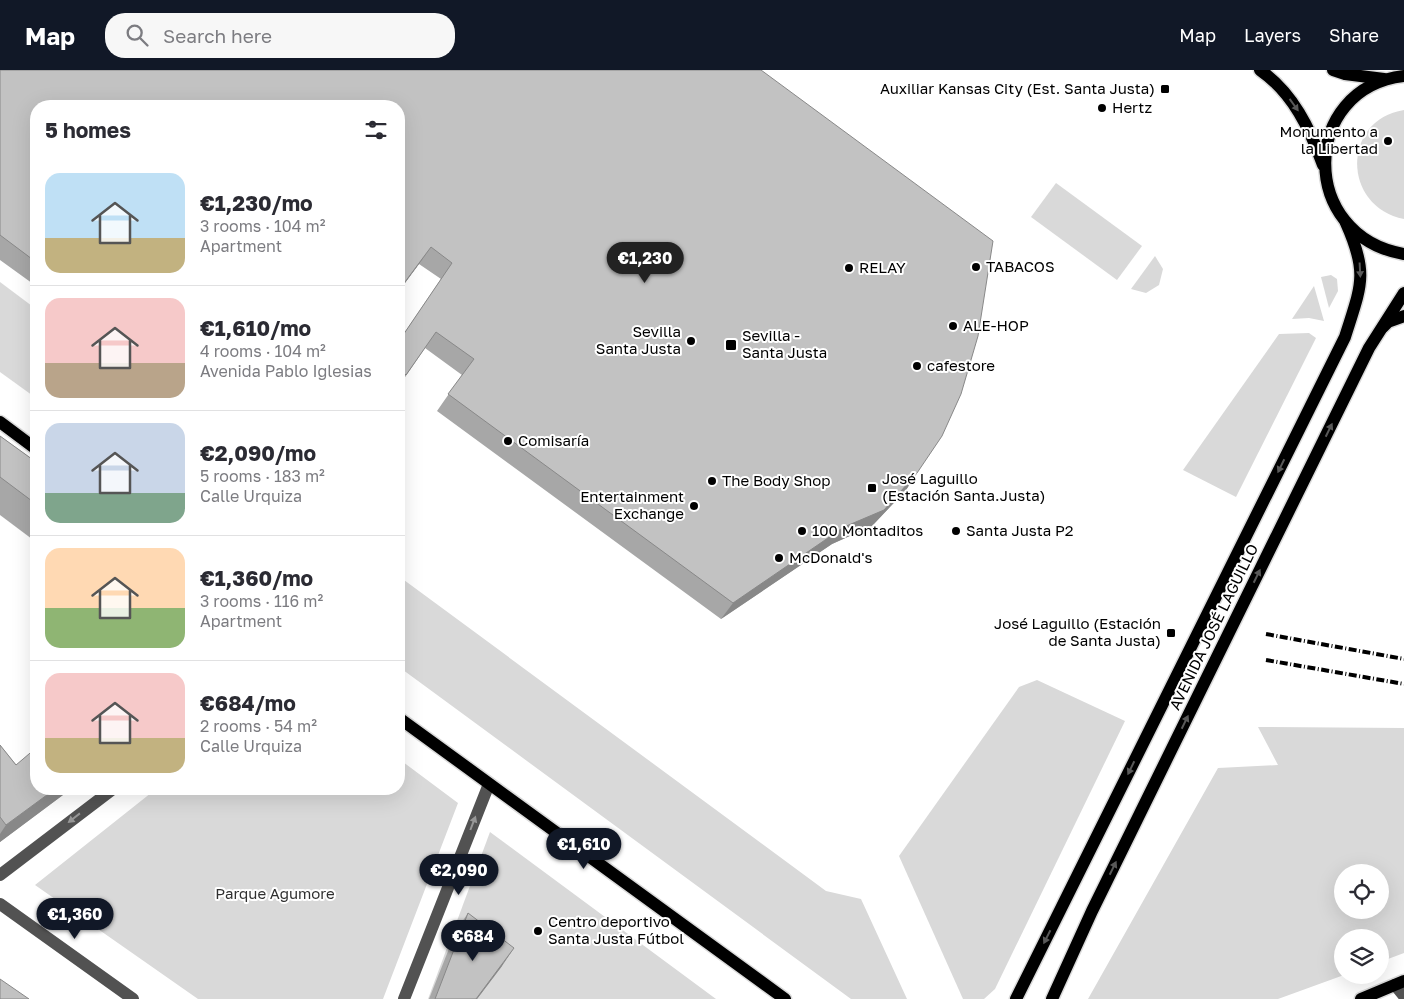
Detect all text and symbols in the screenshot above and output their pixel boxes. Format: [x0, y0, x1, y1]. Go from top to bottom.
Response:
search box [105, 13, 455, 58]
text: Map [25, 21, 75, 50]
icon: search [123, 21, 151, 49]
text: Search here [163, 24, 272, 47]
text: Map [1179, 24, 1216, 46]
text: Layers [1244, 24, 1301, 46]
text: Share [1329, 24, 1379, 46]
place label: Auxiliar Kansas City (Est. Santa Justa) [880, 79, 1155, 97]
marker: Auxiliar Kansas City (Est. Santa Justa) [1159, 83, 1171, 95]
place label: Hertz [1112, 98, 1153, 116]
one-way arrow [1289, 98, 1299, 112]
marker: Hertz [1096, 102, 1108, 114]
icon: filters [362, 116, 390, 144]
text: 5 homes [45, 117, 131, 143]
place label: Monumento a la Libertad [1280, 122, 1378, 157]
marker: Monumento a la Libertad [1382, 135, 1394, 147]
text: €1,230/mo [200, 190, 313, 216]
icon: home [85, 193, 145, 253]
text: 3 rooms · 104 m² [200, 216, 325, 236]
text: Apartment [200, 236, 282, 256]
pin: €1,230 [604, 242, 686, 284]
text: €1,230 [618, 248, 672, 268]
place label: TABACOS [986, 257, 1055, 275]
place label: RELAY [859, 258, 906, 276]
marker: TABACOS [970, 261, 982, 273]
marker: RELAY [843, 262, 855, 274]
one-way arrow [1357, 262, 1365, 278]
text: €1,610/mo [200, 315, 311, 341]
place label: ALE-HOP [963, 316, 1029, 334]
icon: home [85, 318, 145, 378]
marker: ALE-HOP [947, 320, 959, 332]
place label: Sevilla Santa Justa [596, 322, 681, 357]
place label: Sevilla - Santa Justa [742, 326, 827, 361]
marker: Sevilla Santa Justa [685, 335, 697, 347]
marker: Sevilla - Santa Justa [724, 338, 738, 352]
text: 4 rooms · 104 m² [200, 341, 326, 361]
place label: cafestore [927, 356, 995, 374]
marker: cafestore [911, 360, 923, 372]
text: Avenida Pablo Iglesias [200, 361, 372, 381]
one-way arrow [1325, 423, 1333, 437]
place label: Comisaría [518, 431, 589, 449]
marker: Comisaría [502, 435, 514, 447]
text: €2,090/mo [200, 440, 316, 466]
icon: home [85, 443, 145, 503]
one-way arrow [1277, 459, 1285, 473]
text: 5 rooms · 183 m² [200, 466, 325, 486]
place label: José Laguillo (Estación Santa.Justa) [882, 469, 1045, 504]
place label: The Body Shop [722, 471, 830, 489]
marker: The Body Shop [706, 475, 718, 487]
marker: José Laguillo (Estación Santa.Justa) [866, 482, 878, 494]
text: Calle Urquiza [200, 486, 302, 506]
place label: Entertainment Exchange [580, 487, 684, 522]
marker: Entertainment Exchange [688, 500, 700, 512]
place label: 100 Montaditos [812, 521, 923, 539]
place label: Santa Justa P2 [966, 521, 1073, 539]
marker: 100 Montaditos [796, 525, 808, 537]
marker: Santa Justa P2 [950, 525, 962, 537]
street label: AVENIDA JOSÉ LAGUILLO [1165, 541, 1261, 713]
place label: McDonald's [789, 548, 872, 566]
marker: McDonald's [773, 552, 785, 564]
text: €1,360/mo [200, 565, 313, 591]
icon: home [85, 568, 145, 628]
one-way arrow [1253, 569, 1261, 583]
text: 3 rooms · 116 m² [200, 591, 323, 611]
text: Apartment [200, 611, 282, 631]
place label: José Laguillo (Estación de Santa Justa) [994, 614, 1161, 649]
marker: José Laguillo (Estación de Santa Justa) [1165, 627, 1177, 639]
text: €684/mo [200, 690, 296, 716]
icon: home [85, 693, 145, 753]
one-way arrow [1181, 715, 1189, 729]
text: 2 rooms · 54 m² [200, 716, 317, 736]
text: Calle Urquiza [200, 736, 302, 756]
one-way arrow [1127, 761, 1135, 776]
one-way arrow [68, 813, 81, 824]
one-way arrow [470, 816, 477, 831]
pin: €1,610 [543, 828, 625, 870]
text: €1,610 [557, 834, 611, 854]
pin: €2,090 [418, 854, 500, 896]
text: €2,090 [430, 860, 488, 880]
one-way arrow [1110, 861, 1118, 875]
map controls [1334, 864, 1389, 984]
button: locate [1334, 864, 1389, 919]
park label: Parque Agumore [215, 884, 335, 902]
pin: €1,360 [34, 898, 116, 940]
text: €1,360 [48, 904, 102, 924]
place label: Centro deportivo Santa Justa Fútbol [548, 912, 684, 947]
pin: €684 [443, 920, 503, 962]
marker: Centro deportivo Santa Justa Fútbol [532, 925, 544, 937]
text: €684 [452, 926, 494, 946]
button: layers [1334, 929, 1389, 984]
one-way arrow [1043, 930, 1051, 944]

